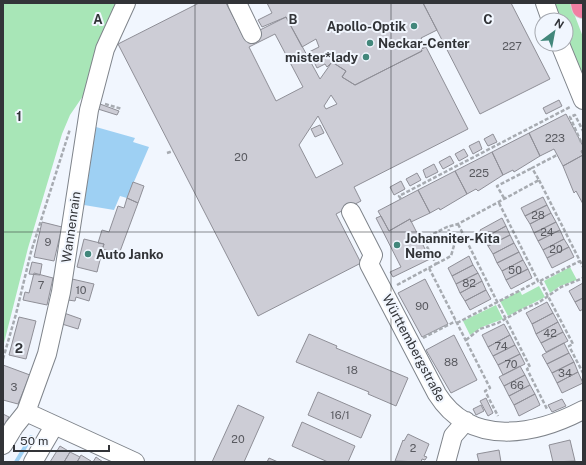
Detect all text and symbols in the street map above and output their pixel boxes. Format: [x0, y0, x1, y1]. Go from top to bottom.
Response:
text: A [93, 12, 103, 27]
text: B [289, 12, 298, 27]
text: C [483, 12, 493, 27]
north arrow [534, 12, 574, 52]
text: N [552, 16, 566, 31]
place label: Apollo-Optik [327, 19, 406, 34]
marker: Apollo-Optik [409, 21, 419, 31]
place label: Neckar-Center [378, 36, 470, 51]
marker: Neckar-Center [365, 38, 375, 48]
house number: 227 [502, 40, 522, 52]
place label: mister*lady [285, 50, 359, 65]
marker: mister*lady [361, 52, 371, 62]
text: 1 [16, 109, 22, 124]
house number: 223 [545, 132, 565, 144]
house number: 20 [234, 151, 248, 163]
house number: 225 [469, 167, 489, 179]
street label: Wannenrain [59, 190, 83, 264]
house number: 28 [531, 209, 545, 221]
house number: 24 [540, 226, 554, 238]
place label: Johanniter-Kita Nemo [405, 231, 500, 261]
house number: 9 [45, 236, 52, 248]
marker: Johanniter-Kita Nemo [392, 240, 402, 250]
house number: 20 [549, 243, 563, 255]
place label: Auto Janko [96, 247, 164, 262]
marker: Auto Janko [83, 249, 93, 259]
house number: 50 [508, 264, 522, 276]
house number: 82 [462, 277, 476, 289]
house number: 7 [38, 279, 45, 291]
house number: 10 [75, 284, 87, 296]
street label: Württembergstraße [379, 292, 449, 404]
house number: 90 [415, 300, 429, 312]
house number: 42 [543, 327, 557, 339]
house number: 74 [494, 340, 508, 352]
text: 2 [15, 341, 23, 356]
house number: 88 [444, 356, 458, 368]
house number: 70 [504, 358, 518, 370]
house number: 18 [346, 364, 358, 376]
house number: 34 [558, 367, 572, 379]
house number: 66 [510, 379, 524, 391]
house number: 3 [11, 381, 18, 393]
house number: 16/1 [330, 409, 350, 421]
scale bar [14, 427, 109, 453]
house number: 20 [231, 433, 245, 445]
text: 50 m [20, 434, 48, 448]
house number: 2 [410, 442, 417, 454]

